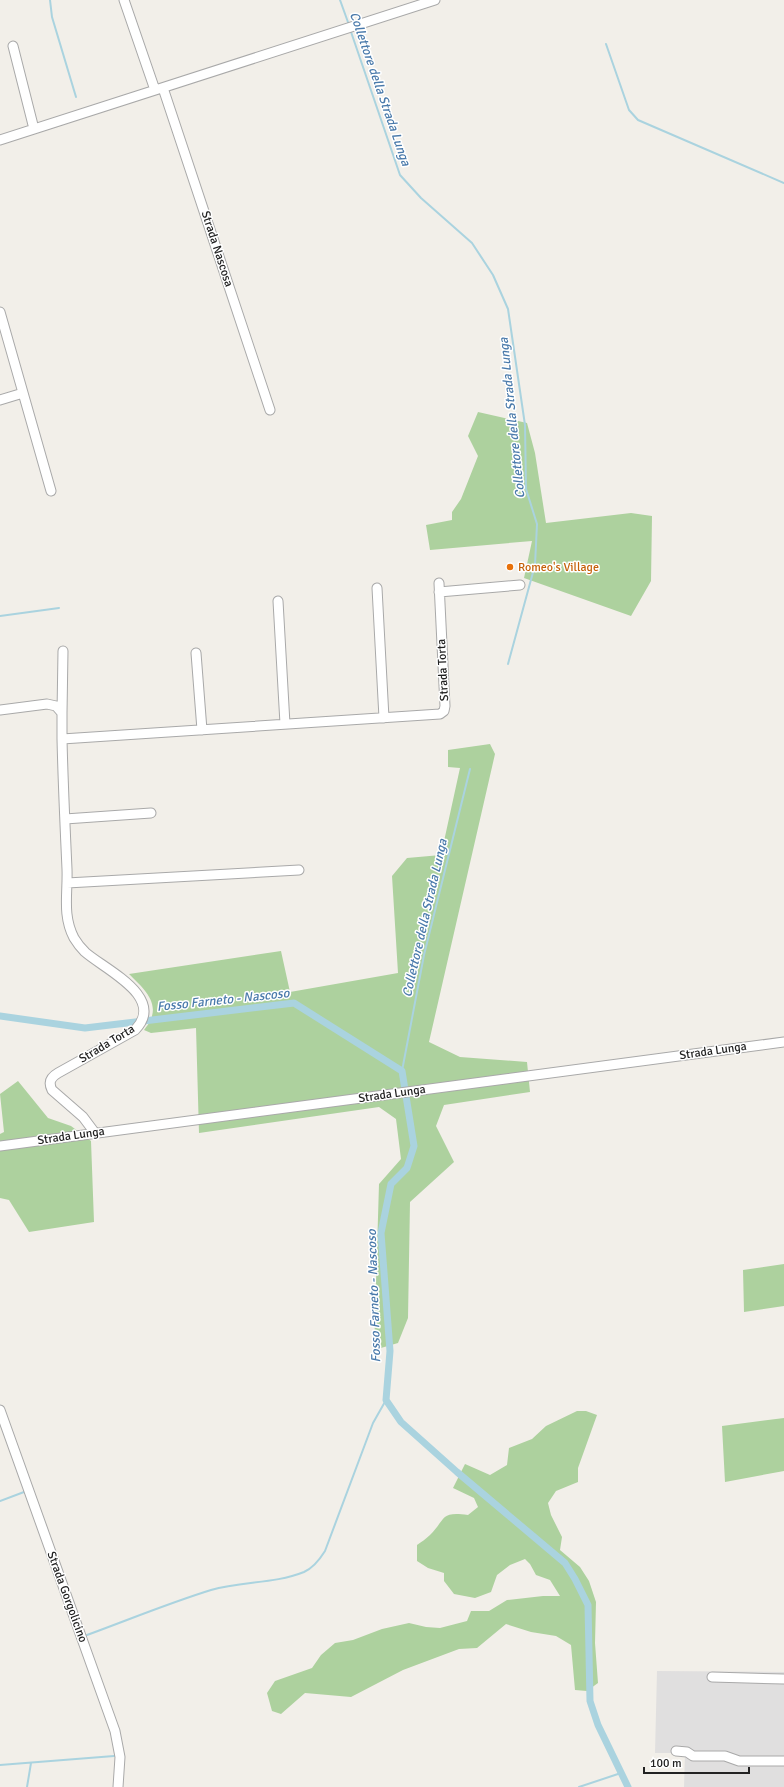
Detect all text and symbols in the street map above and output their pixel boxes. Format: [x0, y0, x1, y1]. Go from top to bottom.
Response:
water label: Collettore della Strada Lunga [346, 10, 414, 169]
street label: Strada Nascosa [198, 209, 236, 289]
water label: Collettore della Strada Lunga [496, 336, 528, 499]
place label: Romeo's Village [518, 560, 599, 575]
marker: Romeo's Village [505, 562, 515, 572]
street label: Strada Torta [434, 638, 452, 702]
water label: Collettore della Strada Lunga [399, 837, 451, 999]
water label: Fosso Farneto - Nascoso [156, 985, 291, 1015]
street label: Strada Torta [76, 1021, 138, 1067]
street label: Strada Lunga [678, 1039, 748, 1063]
street label: Strada Lunga [357, 1082, 427, 1106]
street label: Strada Lunga [36, 1124, 106, 1148]
water label: Fosso Farneto - Nascoso [364, 1228, 384, 1363]
street label: Strada Gorgolicino [44, 1549, 90, 1645]
scale bar [644, 1749, 749, 1775]
text: 100 m [650, 1756, 682, 1771]

